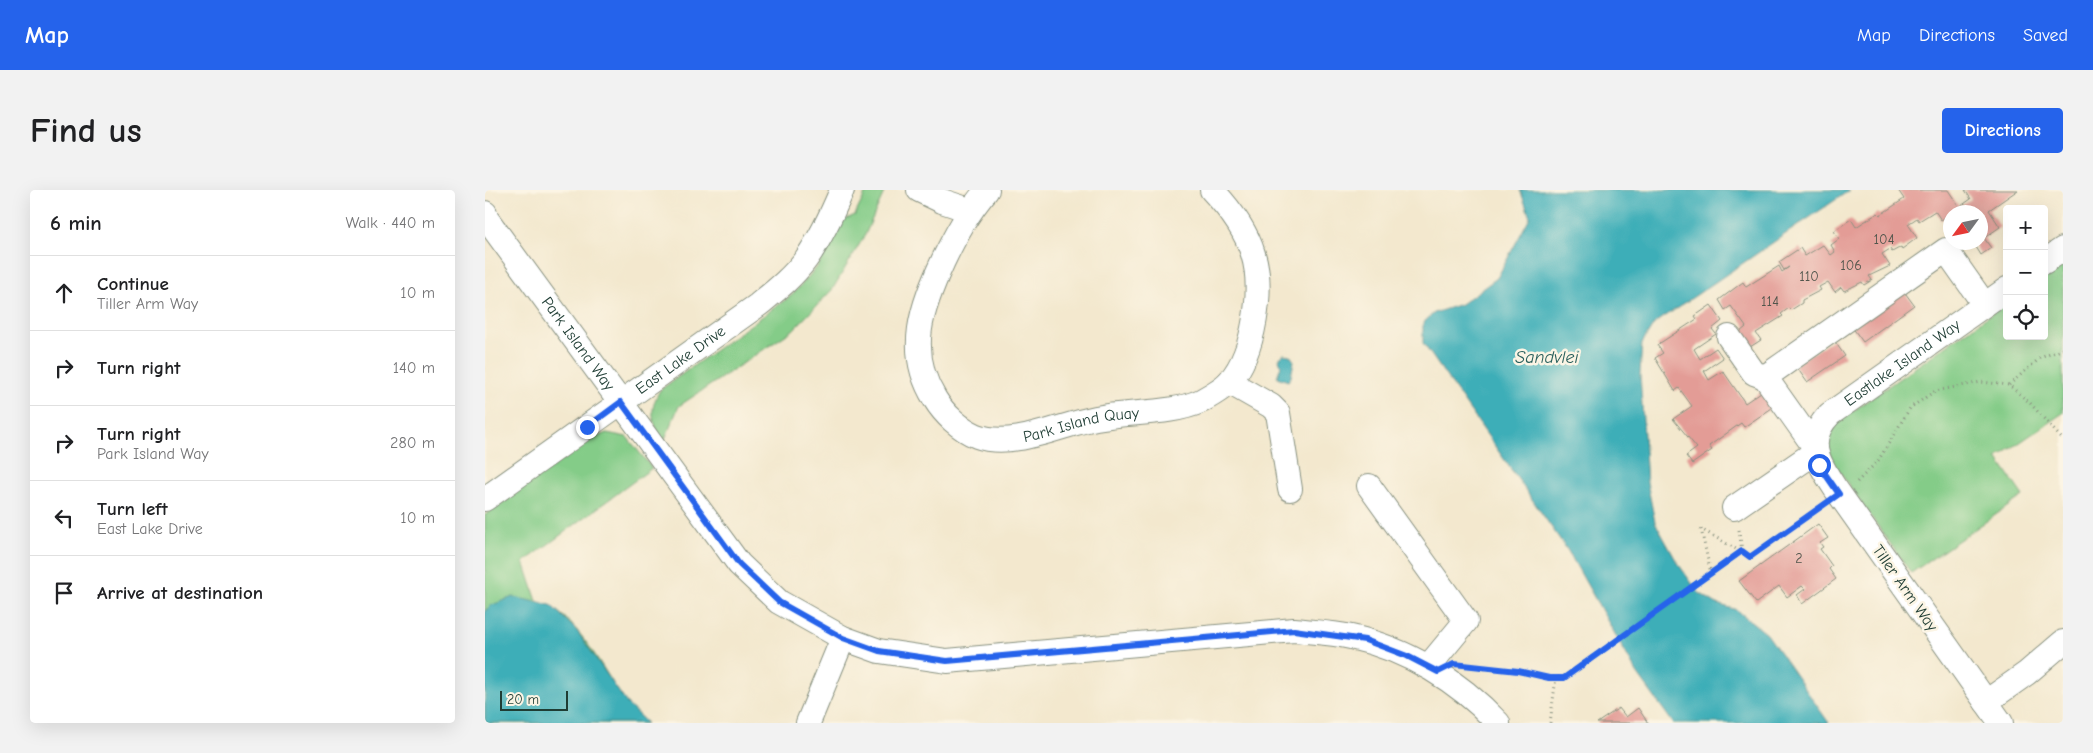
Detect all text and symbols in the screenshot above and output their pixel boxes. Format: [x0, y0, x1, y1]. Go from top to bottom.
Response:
text: Map [25, 21, 69, 49]
text: Map [1857, 25, 1891, 46]
text: Directions [1919, 25, 1995, 46]
text: Saved [2023, 25, 2068, 46]
button: Directions [1942, 108, 2063, 153]
text: Find us [30, 110, 142, 151]
north arrow [1943, 205, 1988, 250]
map controls [2003, 205, 2048, 340]
button: + [2003, 205, 2048, 250]
text: 6 min [50, 211, 102, 235]
text: Walk · 440 m [345, 214, 435, 232]
house number: 104 [1874, 231, 1895, 248]
button: − [2003, 250, 2048, 295]
house number: 106 [1840, 257, 1862, 274]
house number: 110 [1799, 268, 1819, 285]
text: Continue [97, 273, 169, 295]
icon: ahead [50, 279, 78, 307]
text: 10 m [400, 284, 435, 302]
street label: Park Island Way [538, 293, 619, 395]
house number: 114 [1761, 293, 1779, 310]
text: Tiller Arm Way [97, 295, 198, 313]
button: locate [2003, 295, 2048, 340]
street label: Eastlake Island Way [1841, 316, 1964, 410]
street label: East Lake Drive [632, 322, 729, 398]
water label: Sandvlei [1515, 347, 1580, 368]
icon: right [50, 354, 78, 382]
text: Turn right [97, 357, 181, 379]
text: 140 m [393, 359, 435, 377]
street label: Park Island Quay [1022, 404, 1140, 446]
route end [576, 416, 599, 439]
text: Turn right [97, 423, 181, 445]
icon: right [50, 429, 78, 457]
text: 280 m [390, 434, 435, 452]
text: Park Island Way [97, 445, 209, 463]
route start [1808, 454, 1831, 477]
text: Turn left [97, 498, 168, 520]
icon: left [50, 504, 78, 532]
text: 10 m [400, 509, 435, 527]
text: East Lake Drive [97, 520, 203, 538]
street label: Tiller Arm Way [1869, 541, 1942, 635]
house number: 2 [1795, 550, 1803, 567]
icon: arrive [50, 579, 78, 607]
text: Arrive at destination [97, 582, 263, 604]
scale bar [500, 688, 567, 711]
text: 20 m [507, 691, 539, 708]

